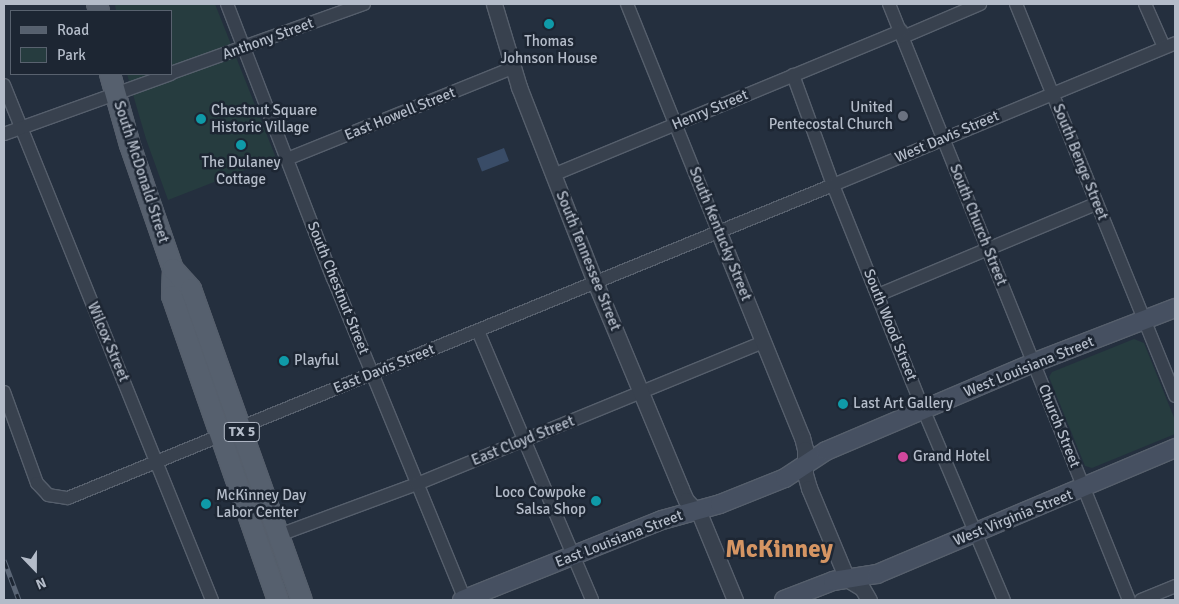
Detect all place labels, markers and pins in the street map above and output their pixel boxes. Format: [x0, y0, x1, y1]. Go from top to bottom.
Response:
marker: Thomas Johnson House [543, 18, 555, 30]
place label: Thomas Johnson House [501, 32, 597, 67]
place label: United Pentecostal Church [769, 98, 893, 133]
place label: Chestnut Square Historic Village [211, 101, 317, 136]
marker: United Pentecostal Church [897, 110, 909, 122]
marker: Chestnut Square Historic Village [195, 113, 207, 125]
marker: The Dulaney Cottage [235, 139, 247, 151]
place label: The Dulaney Cottage [202, 153, 280, 188]
place label: Playful [294, 352, 339, 370]
marker: Playful [278, 355, 290, 367]
place label: Last Art Gallery [853, 395, 953, 413]
marker: Last Art Gallery [837, 398, 849, 410]
place label: Grand Hotel [913, 448, 990, 466]
marker: Grand Hotel [897, 451, 909, 463]
place label: Loco Cowpoke Salsa Shop [495, 483, 586, 518]
place label: McKinney Day Labor Center [216, 486, 306, 521]
marker: Loco Cowpoke Salsa Shop [590, 495, 602, 507]
marker: McKinney Day Labor Center [200, 498, 212, 510]

